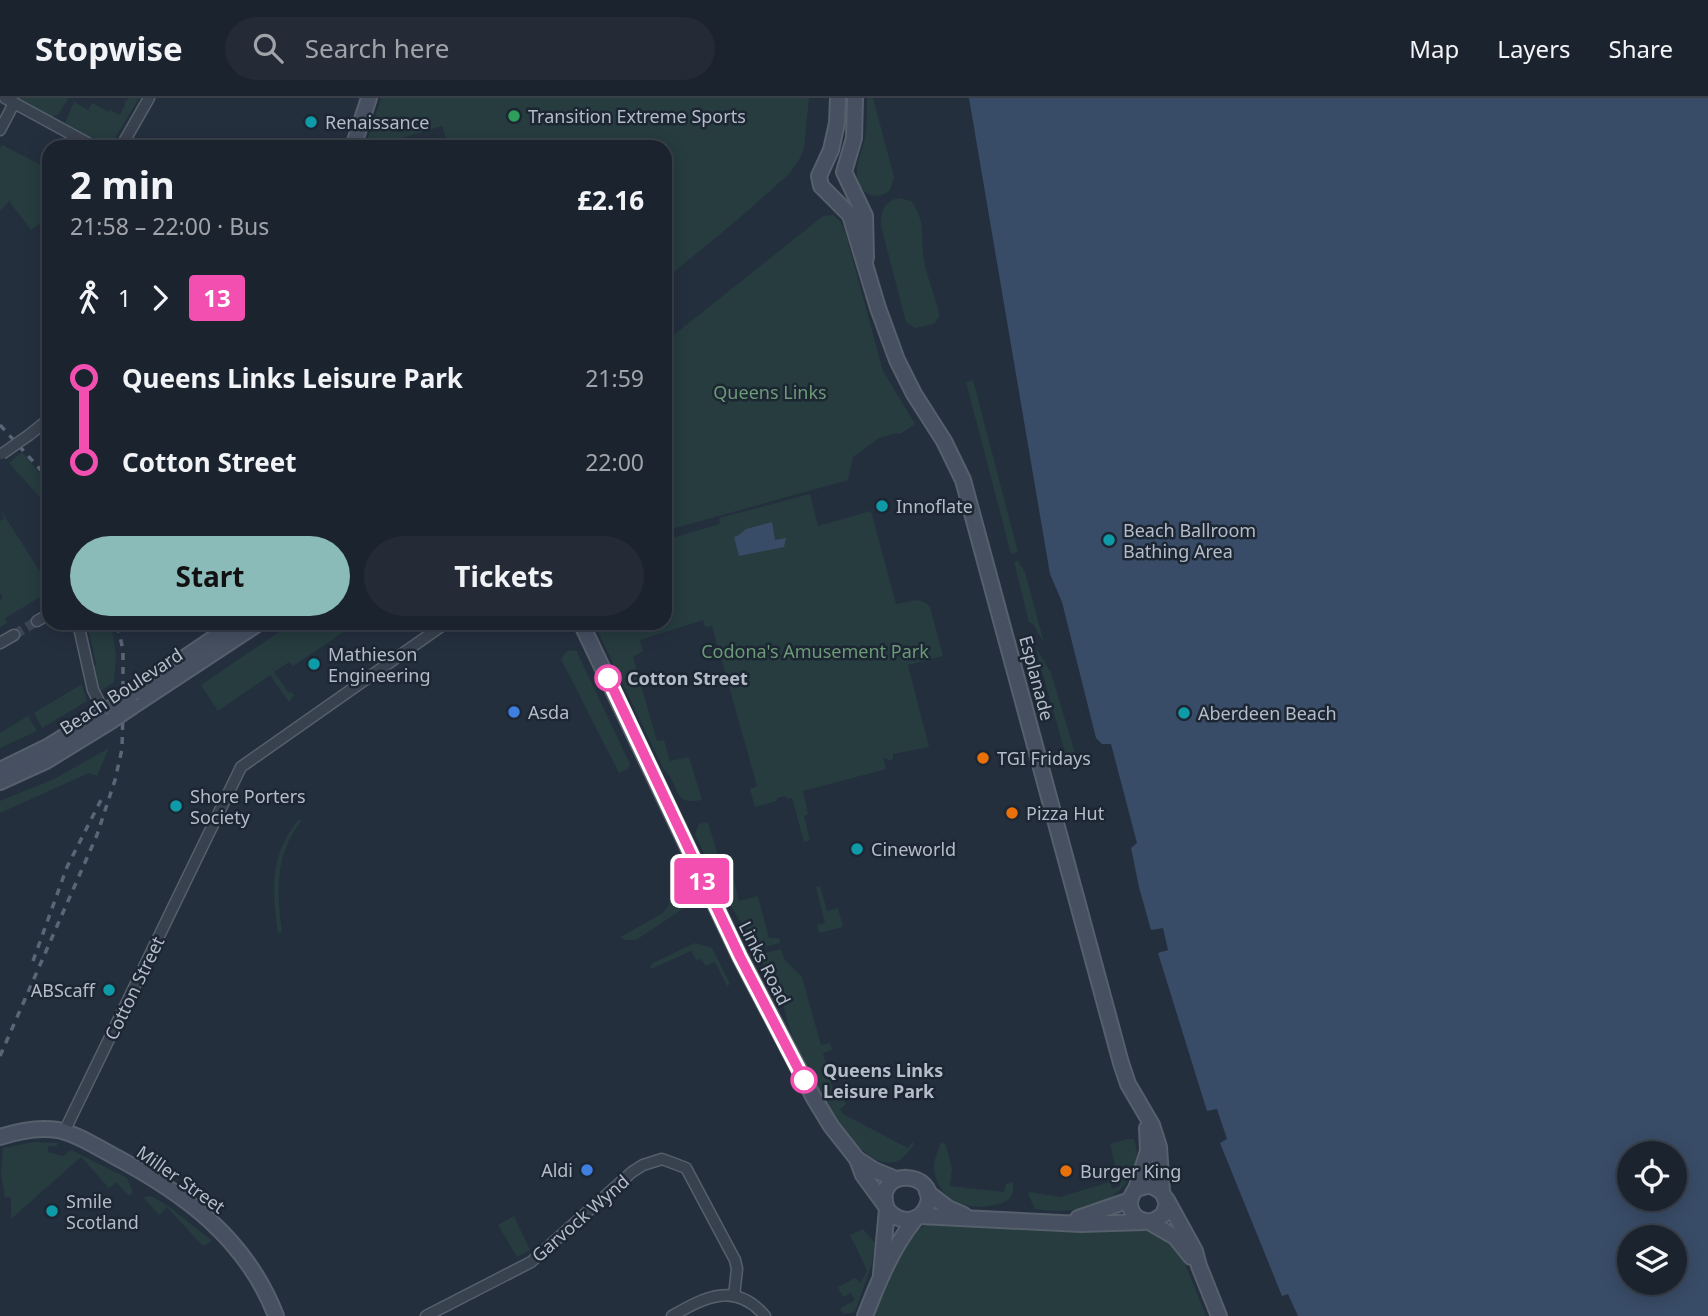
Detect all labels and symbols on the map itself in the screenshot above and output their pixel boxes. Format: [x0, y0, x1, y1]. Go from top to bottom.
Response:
place label: Transition Extreme Sports [528, 104, 746, 128]
marker: Transition Extreme Sports [506, 108, 522, 124]
place label: Renaissance [325, 110, 429, 134]
marker: Renaissance [303, 114, 319, 130]
park label: Queens Links [713, 380, 827, 404]
place label: Innoflate [896, 494, 973, 518]
marker: Innoflate [874, 498, 890, 514]
place label: Beach Ballroom Bathing Area [1123, 518, 1256, 563]
marker: Beach Ballroom Bathing Area [1101, 532, 1117, 548]
street label: Esplanade [1014, 633, 1060, 723]
park label: Codona's Amusement Park [701, 639, 929, 663]
street label: Beach Boulevard [55, 642, 187, 740]
place label: Mathieson Engineering [328, 642, 431, 687]
marker: Mathieson Engineering [306, 656, 322, 672]
marker: Cotton Street [595, 665, 621, 691]
place label: Cotton Street [627, 666, 748, 690]
place label: Asda [528, 700, 569, 724]
place label: Aberdeen Beach [1198, 701, 1337, 725]
marker: Asda [506, 704, 522, 720]
marker: Aberdeen Beach [1176, 705, 1192, 721]
place label: TGI Fridays [997, 746, 1091, 770]
marker: TGI Fridays [975, 750, 991, 766]
place label: Shore Porters Society [190, 784, 306, 829]
marker: Shore Porters Society [168, 798, 184, 814]
place label: Pizza Hut [1026, 801, 1105, 825]
marker: Pizza Hut [1004, 805, 1020, 821]
place label: Cineworld [871, 837, 956, 861]
marker: Cineworld [849, 841, 865, 857]
line badge: 13 [670, 858, 734, 904]
street label: Links Road [734, 917, 796, 1009]
street label: Cotton Street [99, 932, 170, 1044]
place label: ABScaff [31, 978, 97, 1002]
marker: ABScaff [101, 982, 117, 998]
place label: Queens Links Leisure Park [823, 1058, 943, 1103]
marker: Queens Links Leisure Park [791, 1067, 817, 1093]
street label: Miller Street [132, 1140, 230, 1219]
place label: Aldi [541, 1158, 573, 1182]
place label: Burger King [1080, 1159, 1181, 1183]
marker: Aldi [579, 1162, 595, 1178]
marker: Burger King [1058, 1163, 1074, 1179]
street label: Garvock Wynd [526, 1169, 634, 1267]
place label: Smile Scotland [66, 1189, 139, 1234]
marker: Smile Scotland [44, 1203, 60, 1219]

